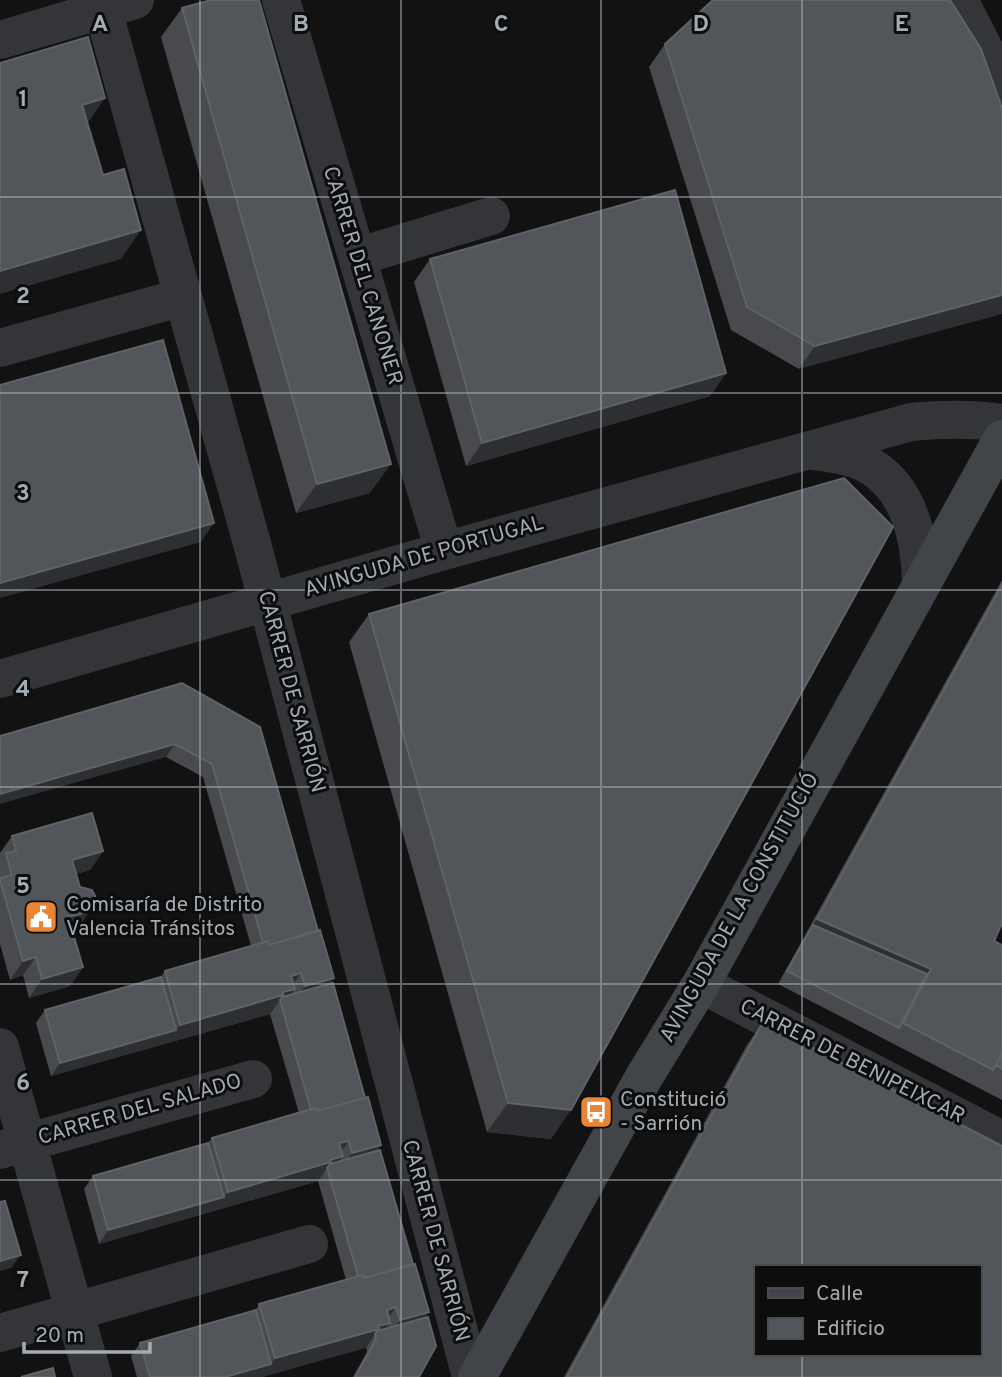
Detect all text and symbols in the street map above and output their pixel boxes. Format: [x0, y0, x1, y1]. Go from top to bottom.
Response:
text: A [92, 11, 108, 40]
text: B [293, 11, 309, 40]
text: C [494, 11, 508, 40]
text: D [693, 11, 709, 40]
text: E [895, 11, 909, 40]
text: 1 [18, 86, 28, 115]
street label: CARRER DEL CANONER [316, 163, 408, 389]
text: 2 [16, 283, 30, 312]
text: 3 [16, 480, 30, 509]
street label: AVINGUDA DE PORTUGAL [301, 510, 547, 604]
street label: CARRER DE SARRIÓN [251, 588, 332, 796]
text: 4 [16, 676, 30, 705]
street label: AVINGUDA DE LA CONSTITUCIÓ [654, 768, 826, 1048]
text: 5 [16, 873, 30, 902]
place label: Comisaría de Distrito Valencia Tránsitos [66, 892, 262, 943]
public building icon: Comisaría de Distrito Valencia Tránsitos [22, 898, 60, 936]
street label: CARRER DE BENIPEIXCAR [735, 993, 969, 1131]
street label: CARRER DEL SALADO [35, 1068, 245, 1152]
text: 6 [16, 1070, 30, 1099]
place label: Constitució - Sarrión [620, 1087, 726, 1138]
bus stop icon: Constitució - Sarrión [577, 1093, 615, 1131]
street label: CARRER DE SARRIÓN [395, 1137, 476, 1345]
legend [754, 1265, 981, 1356]
text: 7 [17, 1267, 29, 1296]
text: Calle [816, 1281, 863, 1308]
scale bar [24, 1310, 150, 1354]
text: Edificio [816, 1316, 885, 1343]
text: 20 m [35, 1323, 84, 1350]

